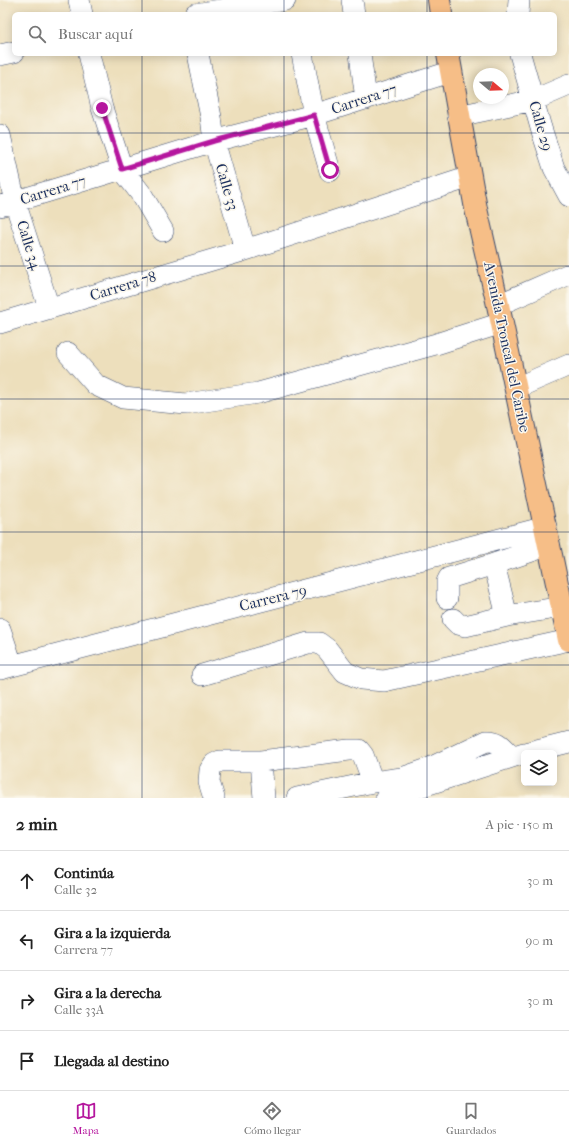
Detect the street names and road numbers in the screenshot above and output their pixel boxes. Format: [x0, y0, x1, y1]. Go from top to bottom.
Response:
street label: Carrera 77 [329, 80, 399, 118]
street label: Calle 29 [525, 99, 557, 153]
street label: Calle 33 [212, 161, 242, 213]
street label: Carrera 77 [18, 171, 88, 209]
street label: Calle 34 [13, 218, 45, 273]
street label: Avenida Troncal del Caribe [480, 259, 534, 434]
street label: Carrera 78 [88, 267, 158, 305]
street label: Carrera 79 [237, 581, 309, 615]

